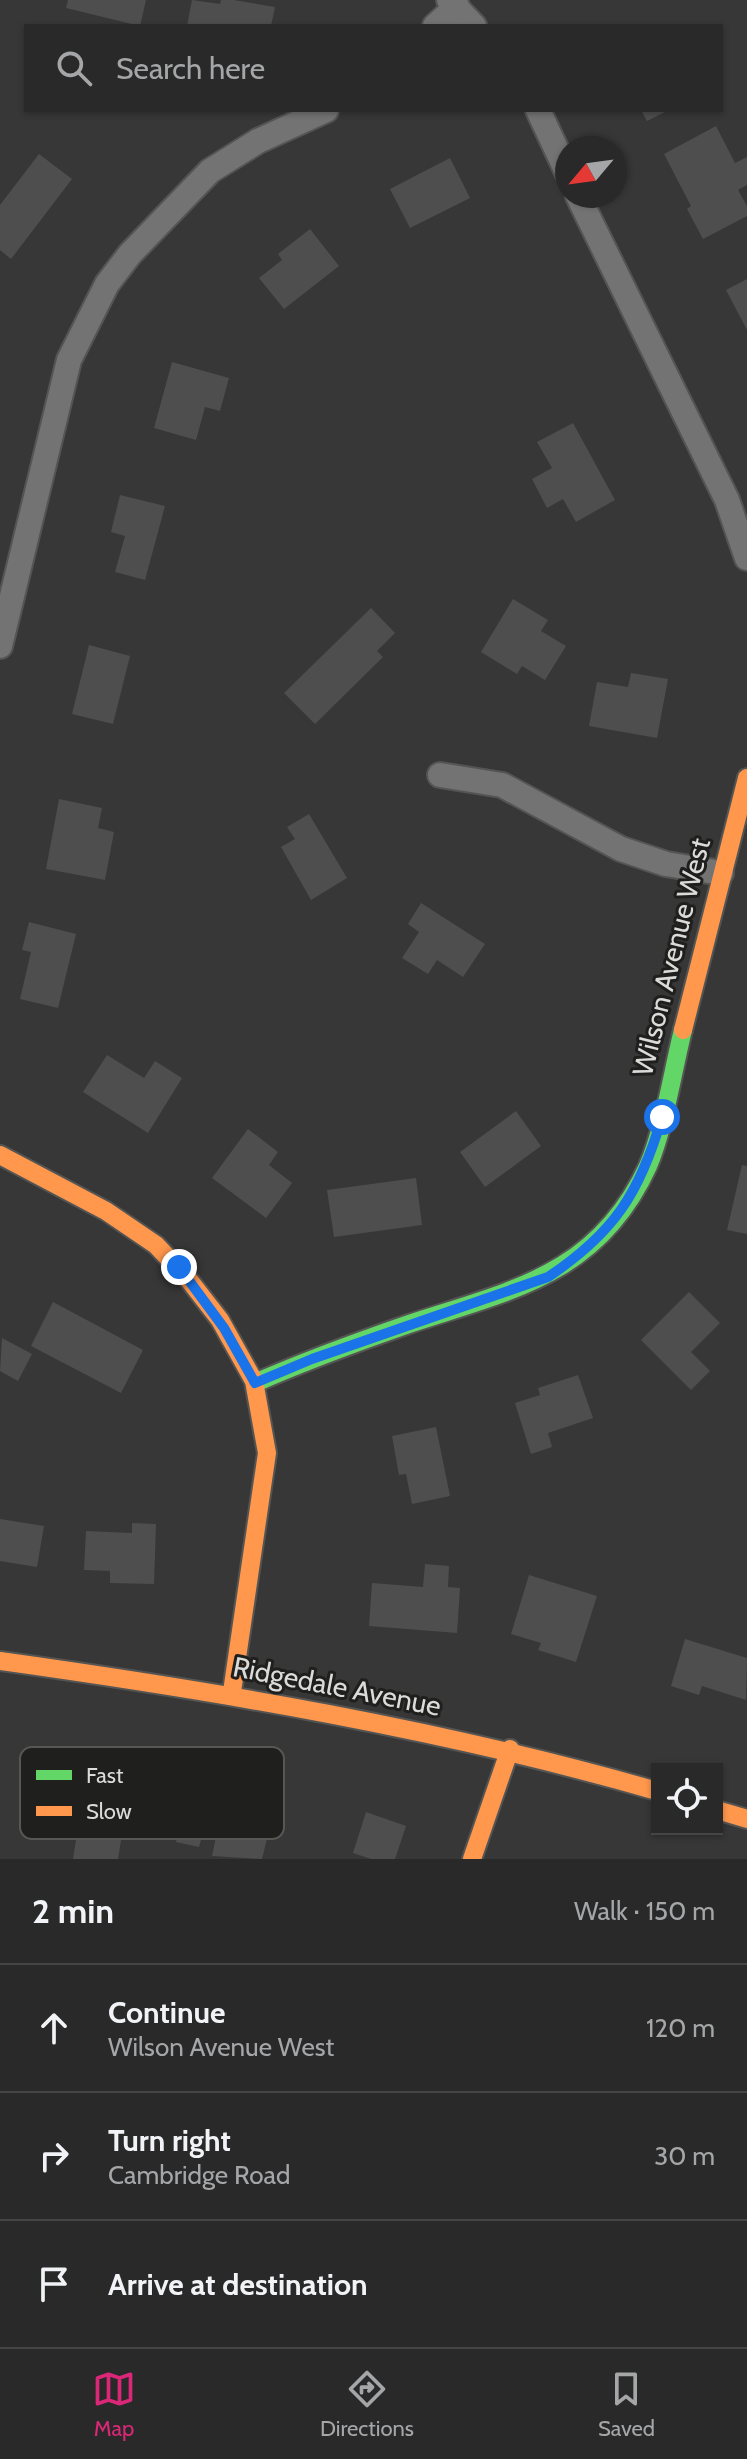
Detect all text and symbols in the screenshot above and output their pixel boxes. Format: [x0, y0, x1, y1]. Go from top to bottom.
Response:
search box [24, 24, 723, 112]
icon: search [52, 46, 96, 90]
text: Search here [116, 50, 265, 87]
north arrow [555, 136, 627, 208]
street label: Wilson Avenue West [625, 835, 717, 1079]
route start [644, 1099, 680, 1135]
route end [161, 1249, 197, 1285]
street label: Ridgedale Avenue [230, 1649, 444, 1723]
legend [20, 1747, 284, 1839]
text: Fast [86, 1762, 124, 1789]
map controls [651, 1763, 723, 1835]
button: locate [651, 1763, 723, 1835]
text: Slow [86, 1798, 132, 1825]
text: 2 min [32, 1890, 114, 1932]
text: Walk · 150 m [574, 1895, 715, 1927]
text: Continue [108, 1994, 225, 2031]
icon: ahead [32, 2006, 76, 2050]
text: 120 m [646, 2012, 715, 2044]
text: Wilson Avenue West [108, 2031, 334, 2063]
text: Turn right [108, 2122, 231, 2159]
icon: right [32, 2134, 76, 2178]
text: 30 m [654, 2140, 715, 2172]
text: Cambridge Road [108, 2159, 290, 2191]
icon: arrive [32, 2262, 76, 2306]
text: Arrive at destination [108, 2266, 368, 2303]
tab: Map [92, 2367, 136, 2442]
tab: Directions [320, 2367, 414, 2442]
tab: Saved [598, 2367, 655, 2442]

